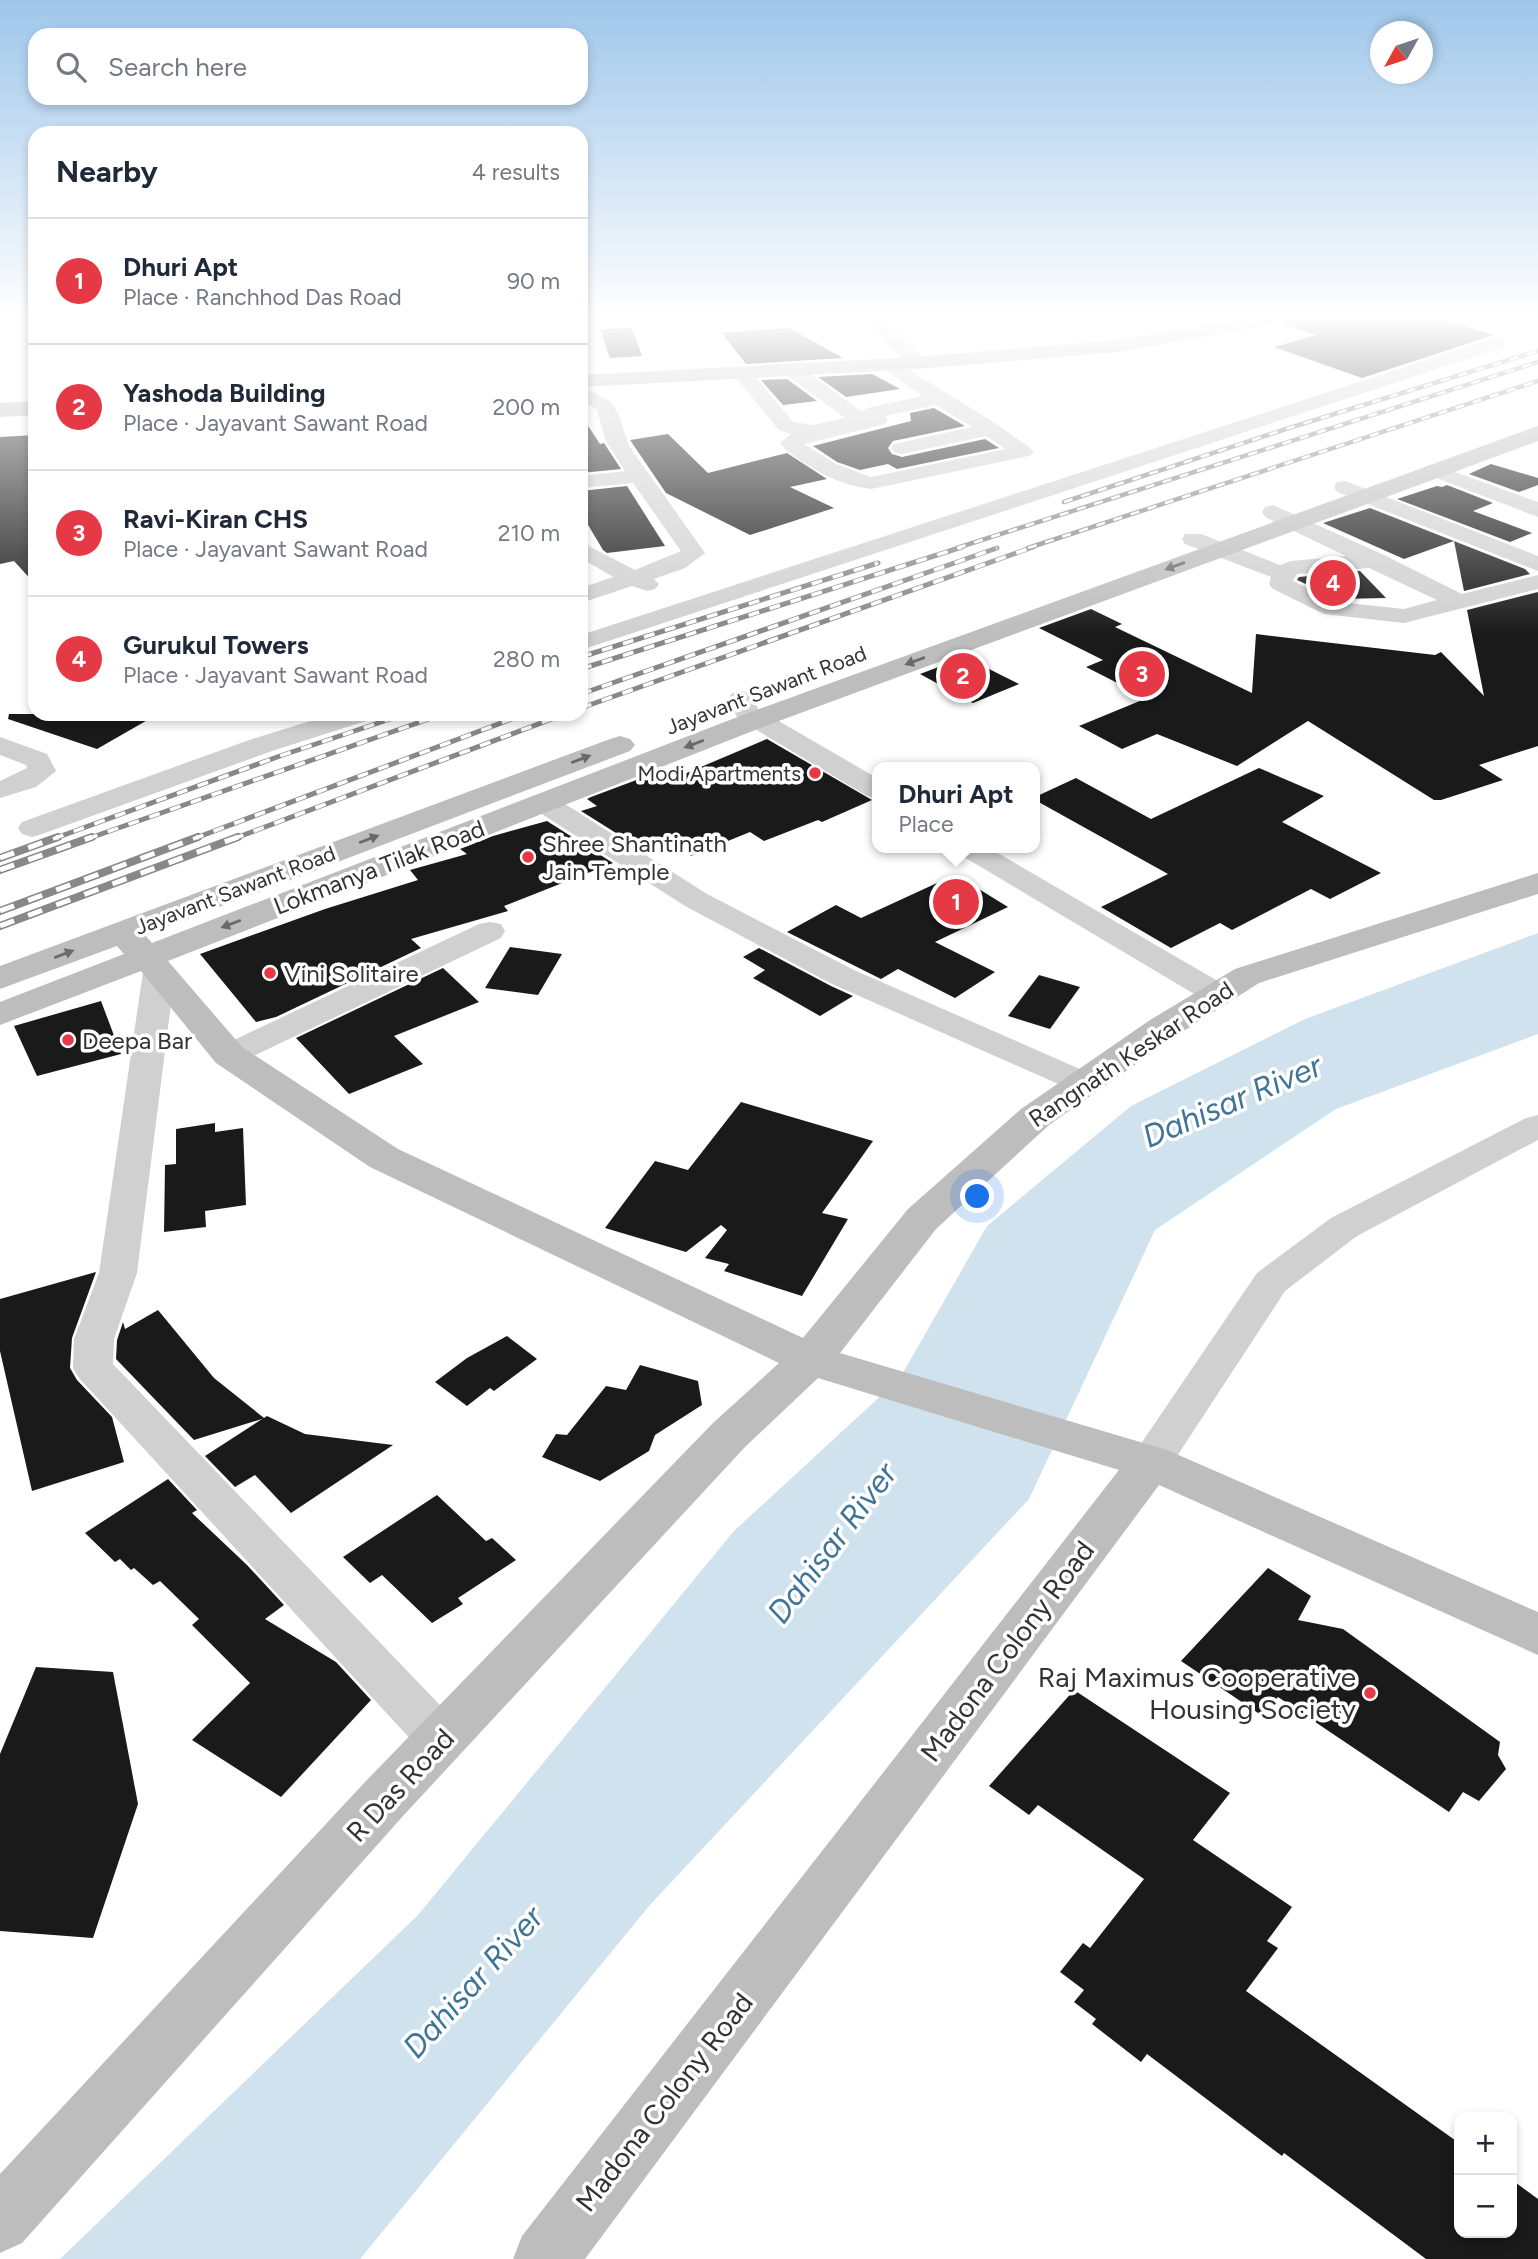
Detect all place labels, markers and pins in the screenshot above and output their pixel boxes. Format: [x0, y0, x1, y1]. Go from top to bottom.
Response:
pin: 4 [1310, 557, 1356, 609]
pin: 3 [1119, 648, 1165, 700]
pin: 2 [940, 650, 986, 702]
place label: Modi Apartments [638, 761, 801, 786]
marker: Modi Apartments [807, 765, 823, 781]
place label: Shree Shantinath Jain Temple [542, 829, 727, 886]
marker: Shree Shantinath Jain Temple [520, 849, 536, 865]
pin: 1 [933, 876, 979, 928]
place label: Vini Solitaire [284, 959, 419, 988]
marker: Vini Solitaire [262, 965, 278, 981]
place label: Deepa Bar [82, 1026, 192, 1055]
marker: Deepa Bar [60, 1032, 76, 1048]
place label: Raj Maximus Cooperative Housing Society [1038, 1660, 1356, 1726]
marker: Raj Maximus Cooperative Housing Society [1362, 1685, 1378, 1701]

